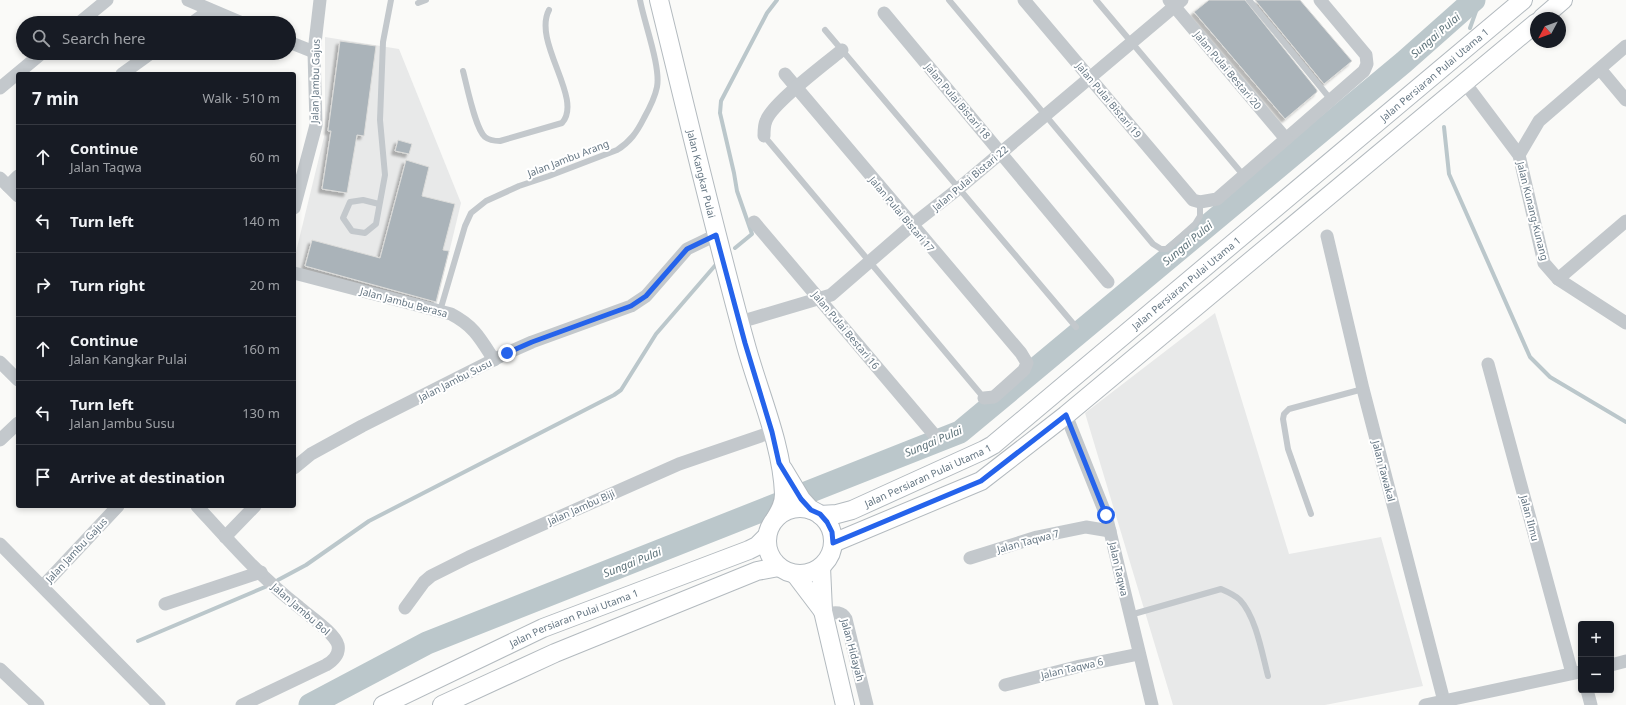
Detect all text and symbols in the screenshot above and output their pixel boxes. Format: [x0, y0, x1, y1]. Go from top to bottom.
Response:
water label: Sungai Pulai [1407, 9, 1463, 61]
north arrow [1530, 12, 1566, 48]
search box [16, 16, 296, 60]
street label: Jalan Persiaran Pulai Utama 1 [1376, 25, 1492, 125]
icon: search [30, 27, 52, 49]
street label: Jalan Pulai Bestari 20 [1191, 27, 1265, 112]
text: Search here [62, 28, 145, 48]
street label: Jalan Jambu Gajus [307, 38, 323, 124]
street label: Jalan Pulai Bistari 19 [1073, 58, 1145, 141]
street label: Jalan Pulai Bistari 18 [922, 59, 994, 142]
text: 7 min [32, 87, 79, 110]
text: Walk · 510 m [202, 89, 280, 107]
street label: Jalan Kangkar Pulai [684, 127, 719, 219]
street label: Jalan Jambu Arang [524, 136, 611, 180]
text: Continue [70, 138, 138, 158]
street label: Jalan Pulai Bistari 22 [928, 142, 1011, 214]
icon: ahead [32, 146, 54, 168]
text: 60 m [250, 148, 280, 166]
text: Jalan Taqwa [70, 158, 142, 176]
street label: Jalan Kunang-Kunang [1514, 159, 1552, 262]
street label: Jalan Pulai Bistari 17 [866, 172, 938, 255]
icon: left [32, 210, 54, 232]
text: Turn left [70, 211, 134, 231]
text: 140 m [242, 212, 280, 230]
water label: Sungai Pulai [1159, 218, 1215, 268]
street label: Jalan Persiaran Pulai Utama 1 [1128, 233, 1244, 333]
icon: right [32, 274, 54, 296]
text: Turn right [70, 275, 145, 295]
text: 20 m [250, 276, 280, 294]
street label: Jalan Jambu Berasa [358, 283, 449, 320]
street label: Jalan Pulai Bestari 16 [809, 287, 883, 372]
text: Continue [70, 330, 138, 350]
icon: ahead [32, 338, 54, 360]
text: 160 m [242, 340, 280, 358]
route end [498, 344, 516, 362]
text: Jalan Kangkar Pulai [70, 350, 187, 368]
street label: Jalan Jambu Susu [415, 355, 494, 405]
text: Turn left [70, 394, 134, 414]
icon: left [32, 402, 54, 424]
text: 130 m [242, 404, 280, 422]
text: Jalan Jambu Susu [70, 414, 175, 432]
water label: Sungai Pulai [902, 422, 964, 460]
street label: Jalan Tawakal [1369, 438, 1399, 503]
street label: Jalan Persiaran Pulai Utama 1 [861, 440, 994, 511]
icon: arrive [32, 466, 54, 488]
text: Arrive at destination [70, 467, 225, 487]
street label: Jalan Jambu Biji [544, 486, 617, 528]
street label: Jalan Ilmu [1517, 493, 1543, 542]
route start [1097, 506, 1115, 524]
street label: Jalan Jambu Gajus [41, 514, 110, 586]
street label: Jalan Taqwa 7 [994, 526, 1061, 556]
street label: Jalan Taqwa [1106, 540, 1132, 598]
water label: Sungai Pulai [601, 544, 663, 580]
street label: Jalan Jambu Bol [268, 579, 333, 638]
street label: Jalan Persiaran Pulai Utama 1 [506, 586, 640, 651]
street label: Jalan Hidayah [838, 616, 868, 683]
map controls [1578, 621, 1614, 693]
button: + [1578, 621, 1614, 657]
street label: Jalan Taqwa 6 [1038, 654, 1105, 682]
button: − [1578, 657, 1614, 693]

